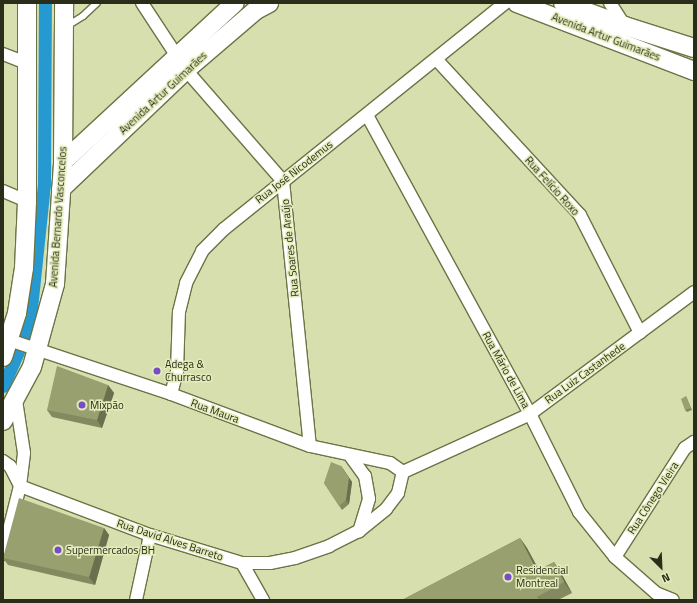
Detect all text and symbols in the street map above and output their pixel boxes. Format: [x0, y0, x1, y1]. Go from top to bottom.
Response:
street label: Avenida Artur Guimarães [550, 10, 662, 64]
street label: Avenida Artur Guimarães [116, 49, 210, 137]
street label: Rua José Nicodemus [253, 138, 335, 206]
street label: Avenida Bernardo Vasconcelos [46, 146, 70, 288]
street label: Rua Felício Roxo [522, 154, 582, 218]
street label: Rua Soares de Araújo [278, 198, 302, 298]
street label: Rua Mário de Lima [479, 329, 533, 411]
street label: Rua Luiz Castanhede [542, 339, 628, 407]
place label: Adega & Churrasco [165, 358, 212, 384]
marker: Adega & Churrasco [152, 366, 162, 376]
street label: Rua Maura [189, 396, 241, 426]
place label: Mixpão [90, 398, 124, 412]
marker: Mixpão [77, 400, 87, 410]
street label: Rua Cônego Vieira [625, 459, 681, 537]
street label: Rua David Alves Barreto [115, 517, 225, 563]
place label: Supermercados BH [66, 543, 155, 557]
marker: Supermercados BH [53, 545, 63, 555]
north arrow [641, 547, 681, 587]
place label: Residencial Montreal [516, 564, 568, 590]
text: N [659, 569, 673, 587]
marker: Residencial Montreal [503, 572, 513, 582]

